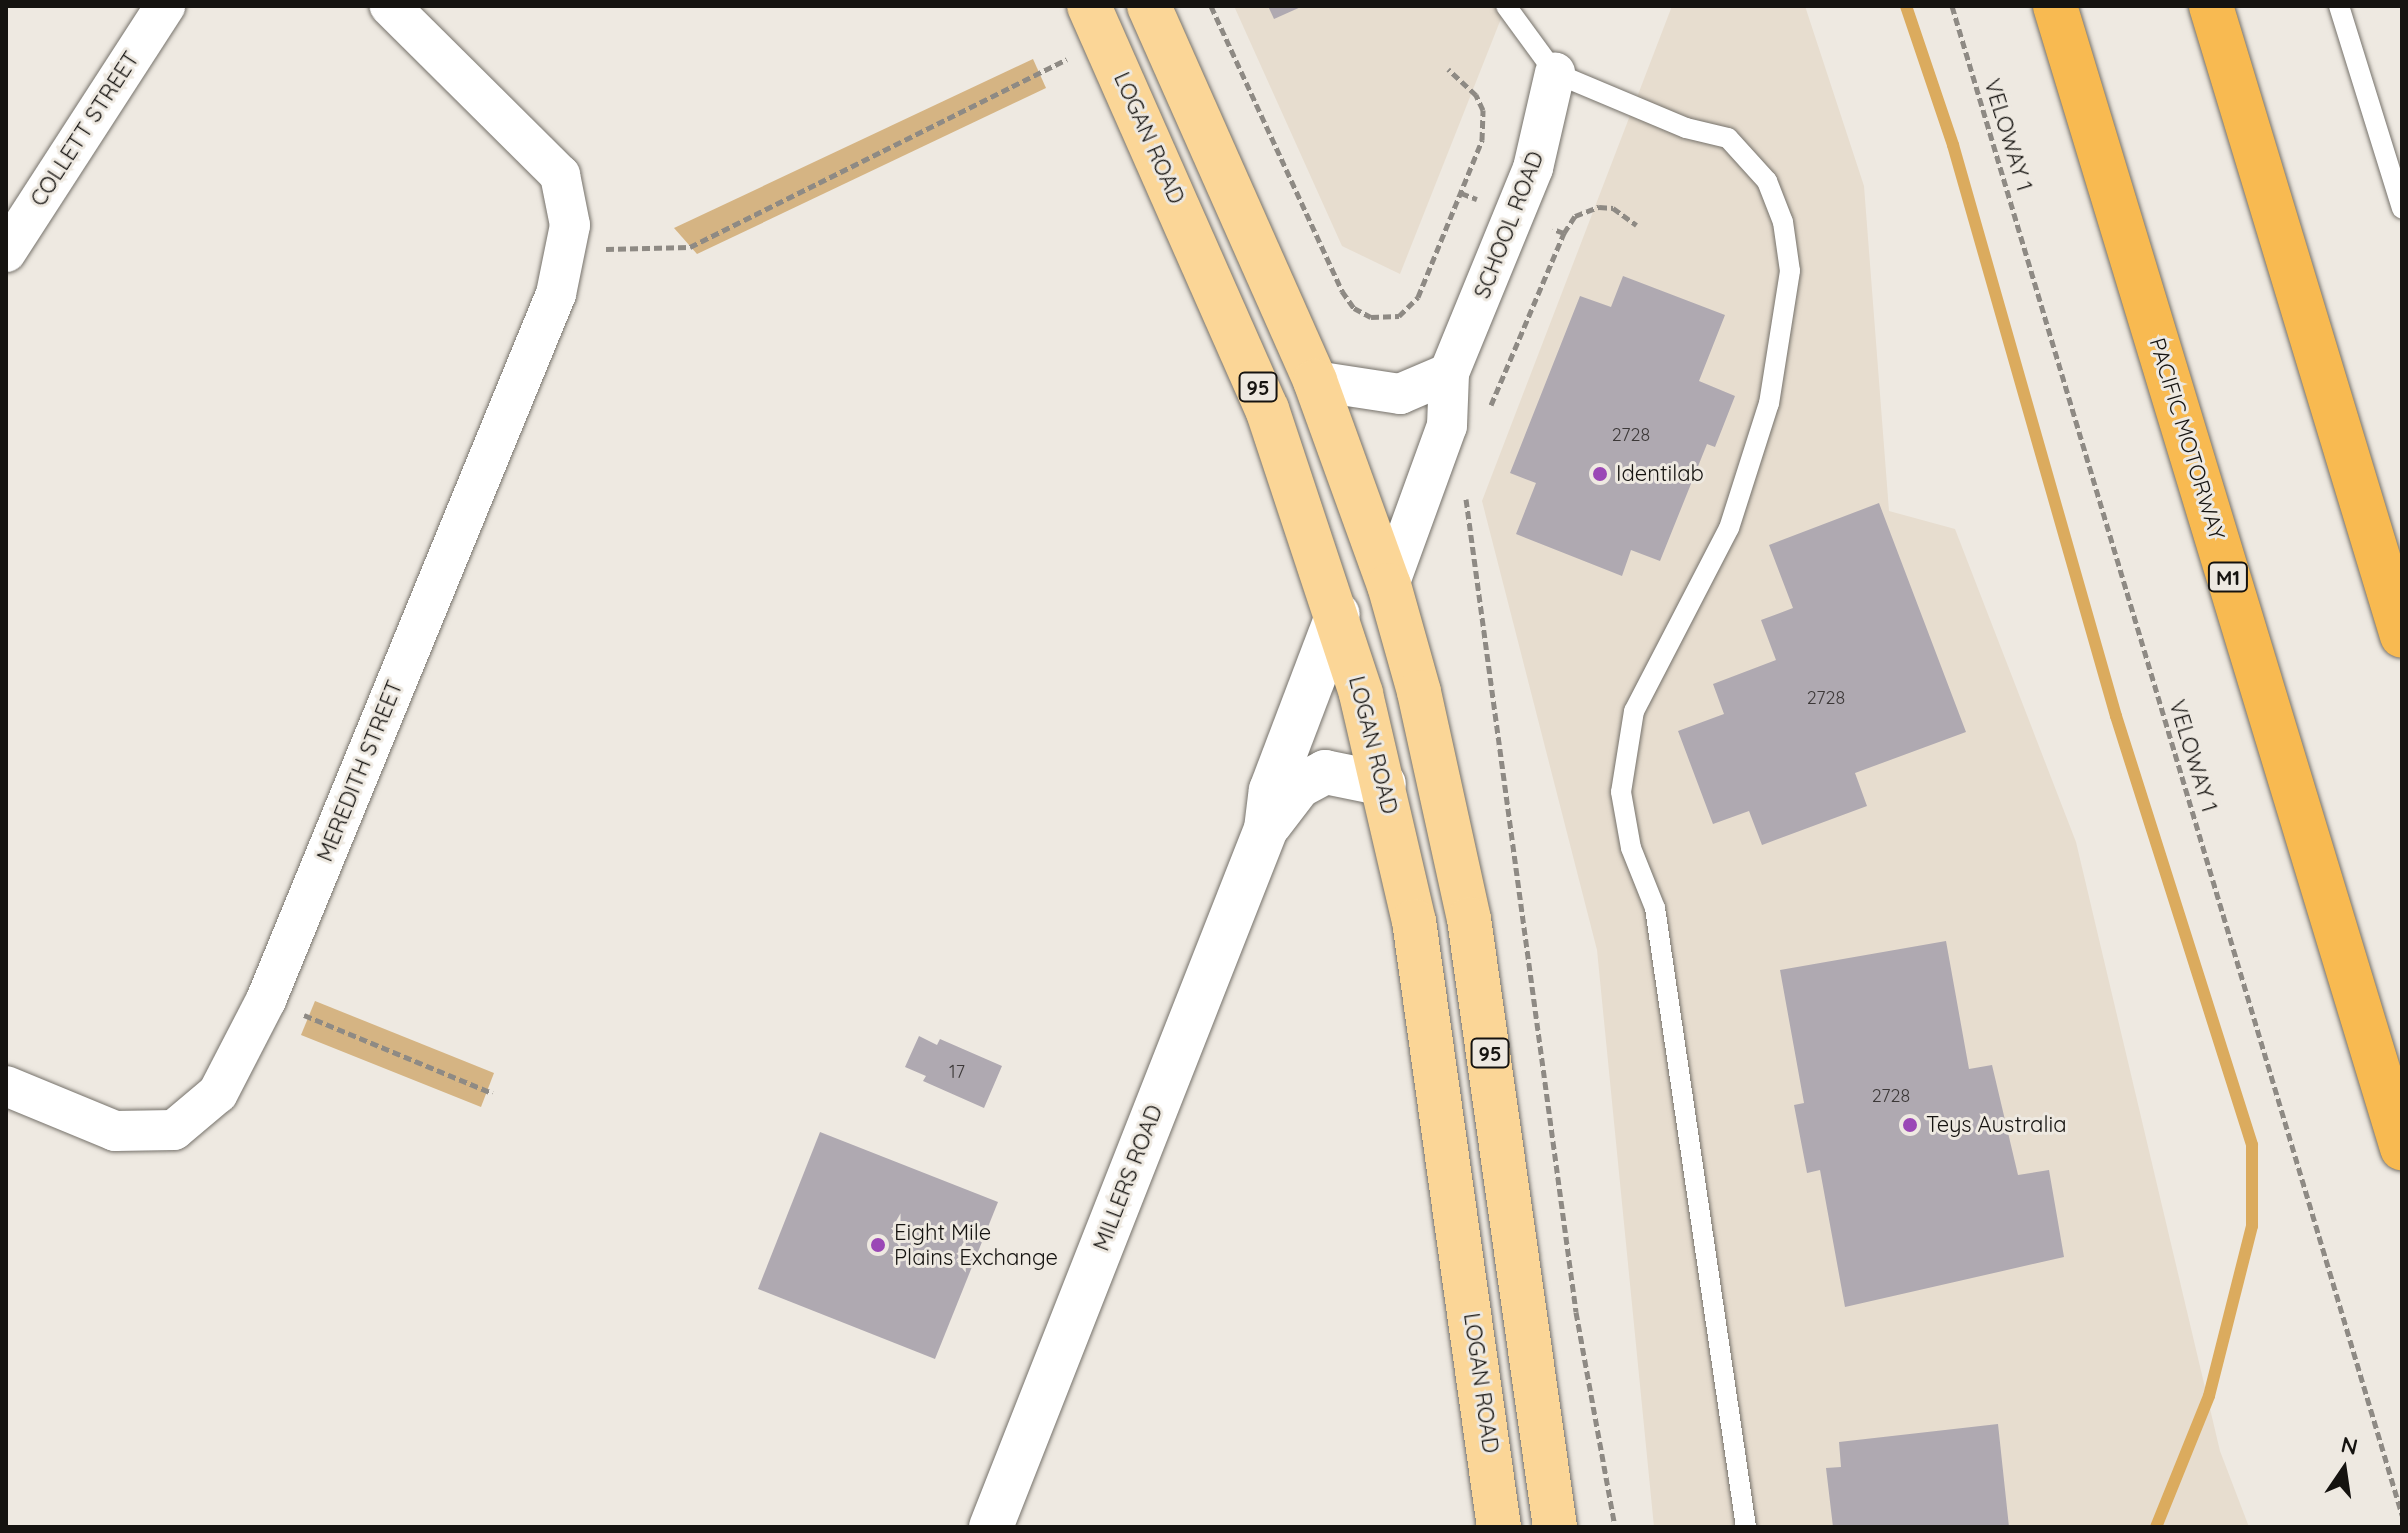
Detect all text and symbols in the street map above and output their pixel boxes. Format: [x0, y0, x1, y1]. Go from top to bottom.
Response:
street label: COLLETT STREET [25, 47, 145, 211]
street label: LOGAN ROAD [1108, 68, 1190, 208]
street label: VELOWAY 1 [1978, 76, 2038, 194]
street label: SCHOOL ROAD [1469, 148, 1549, 302]
street label: PACIFIC MOTORWAY [2144, 335, 2230, 543]
road number: 95 [1238, 371, 1278, 403]
house number: 2728 [1612, 424, 1650, 446]
place label: Identilab [1616, 461, 1704, 487]
marker: Identilab [1591, 465, 1609, 483]
road number: M1 [2206, 561, 2250, 593]
street label: LOGAN ROAD [1343, 673, 1403, 817]
street label: MEREDITH STREET [312, 677, 408, 865]
house number: 2728 [1807, 687, 1845, 709]
street label: VELOWAY 1 [2163, 697, 2223, 815]
road number: 95 [1470, 1037, 1510, 1069]
house number: 17 [949, 1061, 965, 1083]
house number: 2728 [1872, 1085, 1910, 1107]
street label: MILLERS ROAD [1088, 1101, 1168, 1255]
place label: Teys Australia [1926, 1112, 2067, 1138]
marker: Teys Australia [1901, 1116, 1919, 1134]
place label: Eight Mile Plains Exchange [894, 1219, 1058, 1270]
marker: Eight Mile Plains Exchange [869, 1236, 887, 1254]
street label: LOGAN ROAD [1458, 1311, 1504, 1455]
north arrow [2304, 1429, 2384, 1509]
text: N [2338, 1430, 2360, 1461]

